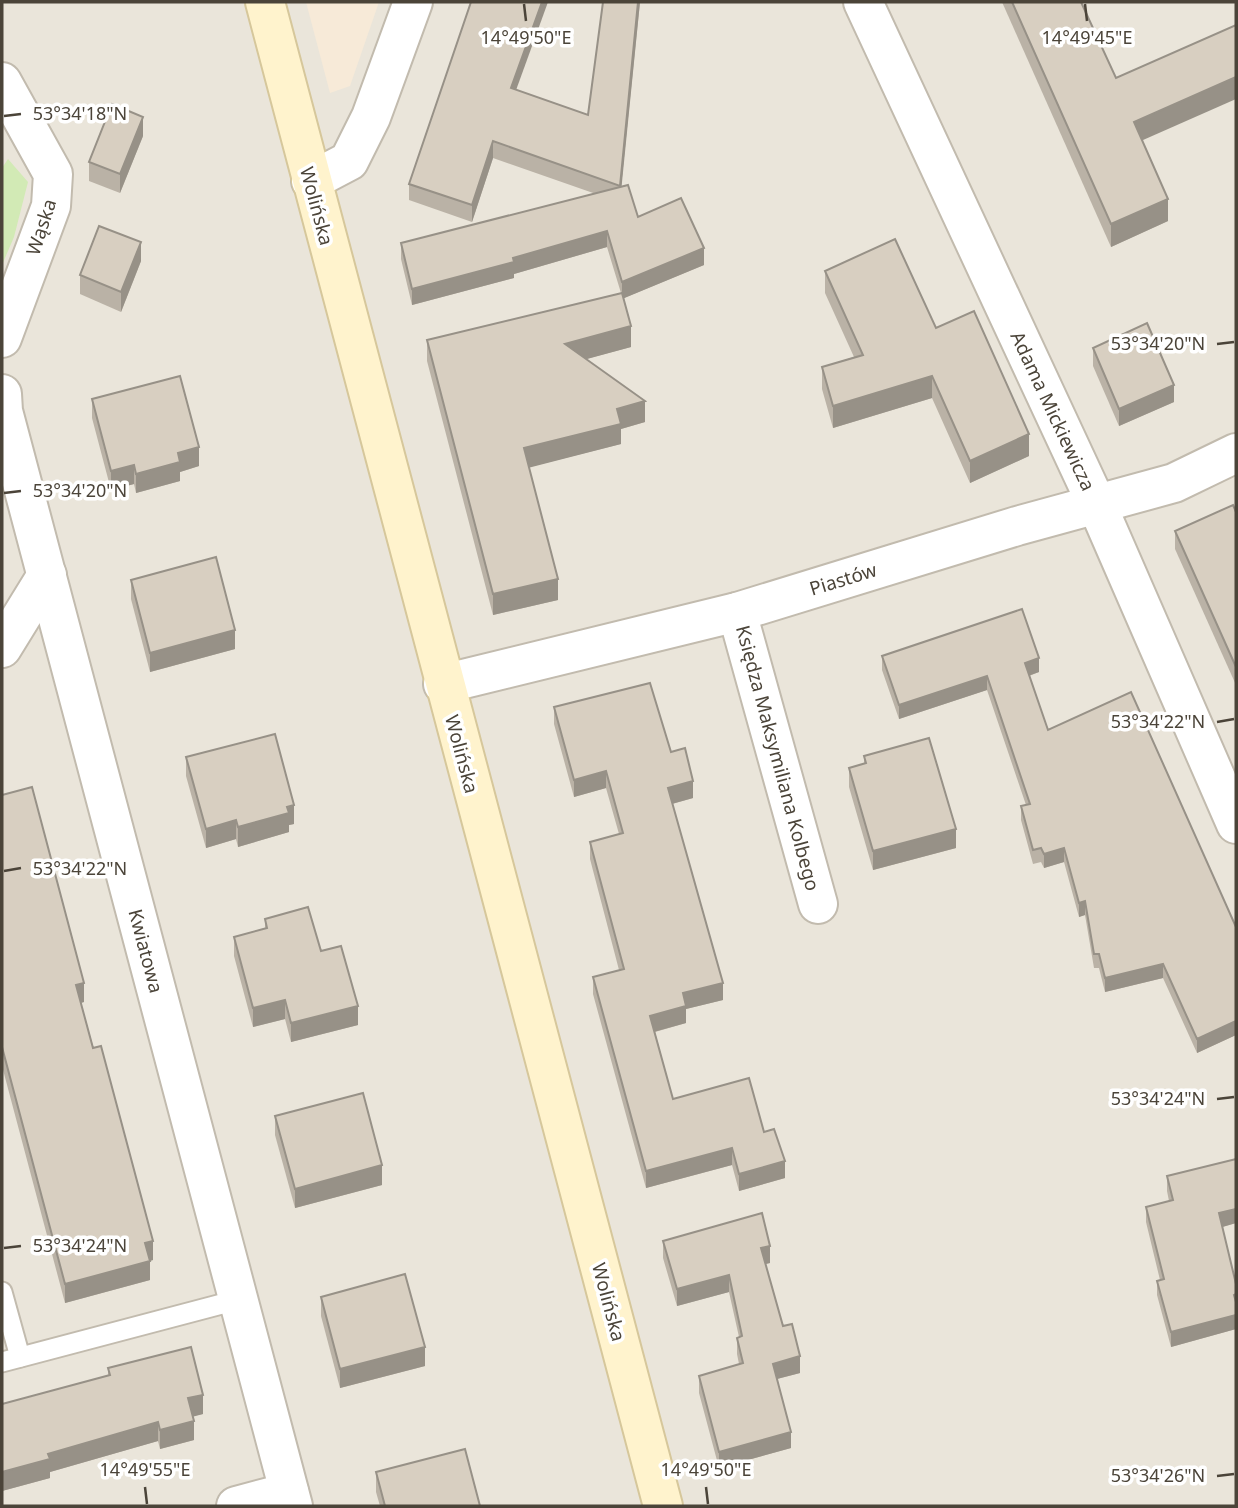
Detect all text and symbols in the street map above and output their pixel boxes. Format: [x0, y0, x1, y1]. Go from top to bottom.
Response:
text: 14°49'50"E [481, 25, 571, 49]
text: 14°49'45"E [1042, 25, 1132, 49]
text: 53°34'18"N [33, 101, 127, 125]
street label: Wolińska [294, 164, 340, 248]
street label: Wąska [20, 195, 62, 259]
street label: Adama Mickiewicza [1005, 327, 1101, 495]
text: 53°34'20"N [1111, 331, 1205, 355]
text: 53°34'20"N [33, 478, 127, 502]
street label: Piastów [806, 556, 880, 602]
street label: Księdza Maksymiliana Kolbego [730, 622, 826, 894]
text: 53°34'22"N [1111, 709, 1205, 733]
street label: Wolińska [439, 712, 485, 796]
text: 53°34'22"N [33, 856, 127, 880]
street label: Kwiatowa [122, 906, 170, 996]
text: 53°34'24"N [1111, 1086, 1205, 1110]
text: 53°34'24"N [33, 1233, 127, 1257]
street label: Wolińska [586, 1260, 632, 1344]
text: 14°49'55"E [100, 1457, 190, 1481]
text: 14°49'50"E [661, 1457, 751, 1481]
text: 53°34'26"N [1111, 1463, 1205, 1487]

